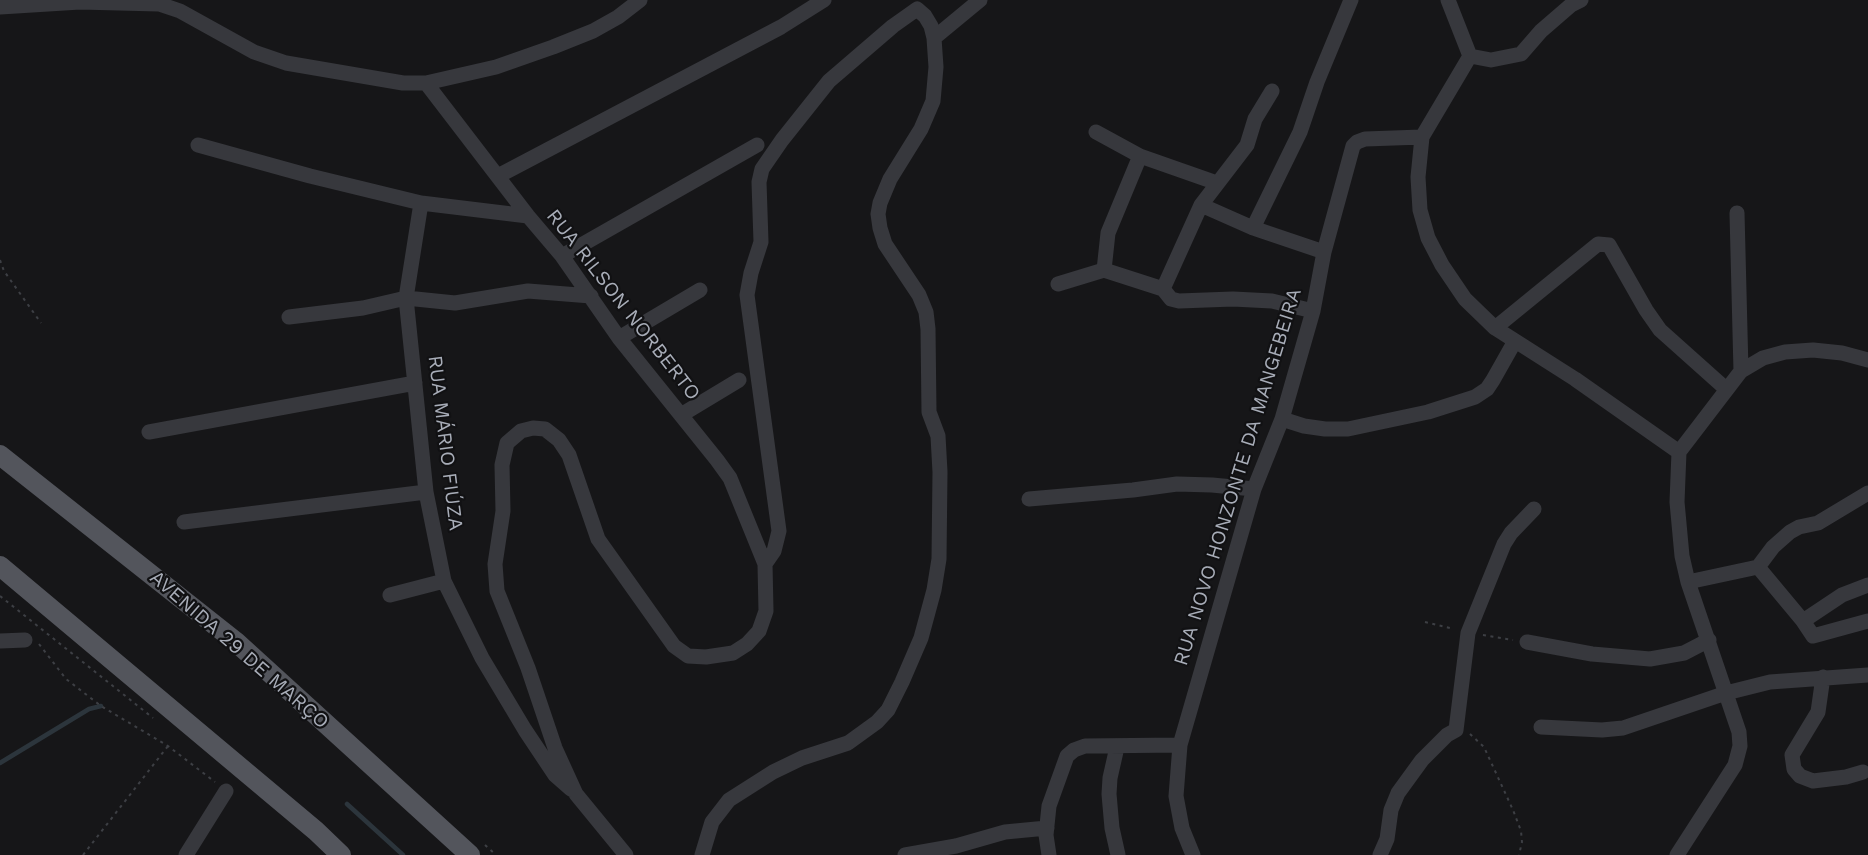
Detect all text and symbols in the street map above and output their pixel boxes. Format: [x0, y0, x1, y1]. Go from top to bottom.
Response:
street label: RUA RILSON NORBERTO [541, 205, 705, 405]
street label: RUA NOVO HONZONTE DA MANGEBEIRA [1169, 286, 1307, 668]
street label: RUA MÁRIO FIÚZA [422, 354, 468, 532]
street label: AVENIDA 29 DE MARÇO [145, 566, 333, 734]

